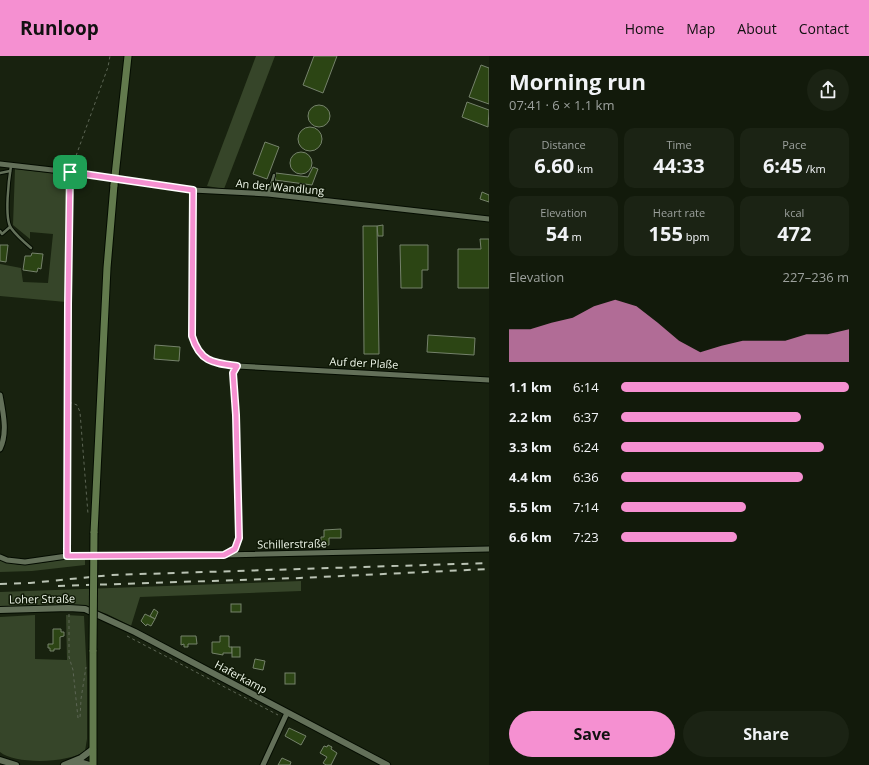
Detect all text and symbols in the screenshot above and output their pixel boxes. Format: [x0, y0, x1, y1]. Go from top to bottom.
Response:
text: Runloop [20, 15, 99, 41]
text: Home [625, 19, 664, 38]
text: Map [686, 19, 715, 38]
text: About [737, 19, 777, 38]
text: Contact [799, 19, 849, 38]
text: Morning run [509, 66, 646, 96]
button: share [807, 69, 849, 111]
text: 07:41 · 6 × 1.1 km [509, 96, 614, 114]
text: Distance [542, 137, 586, 152]
text: Time [666, 137, 692, 152]
text: Pace [782, 137, 806, 152]
text: 6.60 [534, 152, 574, 179]
text: 44:33 [653, 152, 705, 179]
text: 6:45 [763, 152, 803, 179]
pin [53, 155, 87, 189]
icon: arrive [59, 161, 81, 183]
text: km [574, 161, 593, 176]
text: /km [803, 161, 826, 176]
street label: An der Wandlung [235, 175, 325, 198]
text: Elevation [540, 205, 587, 220]
text: Heart rate [653, 205, 705, 220]
text: kcal [784, 205, 804, 220]
text: 54 [546, 220, 569, 247]
text: 155 [649, 220, 683, 247]
text: 472 [777, 220, 811, 247]
text: m [569, 229, 582, 244]
text: bpm [683, 229, 709, 244]
text: Elevation [509, 268, 564, 286]
text: 227–236 m [782, 268, 849, 286]
street label: Auf der Plaße [329, 353, 399, 372]
text: 1.1 km [509, 378, 552, 396]
text: 6:14 [573, 378, 599, 396]
text: 2.2 km [509, 408, 552, 426]
text: 6:37 [573, 408, 599, 426]
text: 3.3 km [509, 438, 552, 456]
text: 6:24 [573, 438, 599, 456]
text: 4.4 km [509, 468, 552, 486]
text: 6:36 [573, 468, 599, 486]
text: 5.5 km [509, 498, 552, 516]
text: 7:14 [573, 498, 599, 516]
text: 6.6 km [509, 528, 552, 546]
text: 7:23 [573, 528, 599, 546]
street label: Schillerstraße [257, 535, 327, 552]
street label: Loher Straße [9, 590, 75, 607]
street label: Haferkamp [212, 656, 270, 697]
button: Save [509, 711, 675, 757]
button: Share [683, 711, 849, 757]

